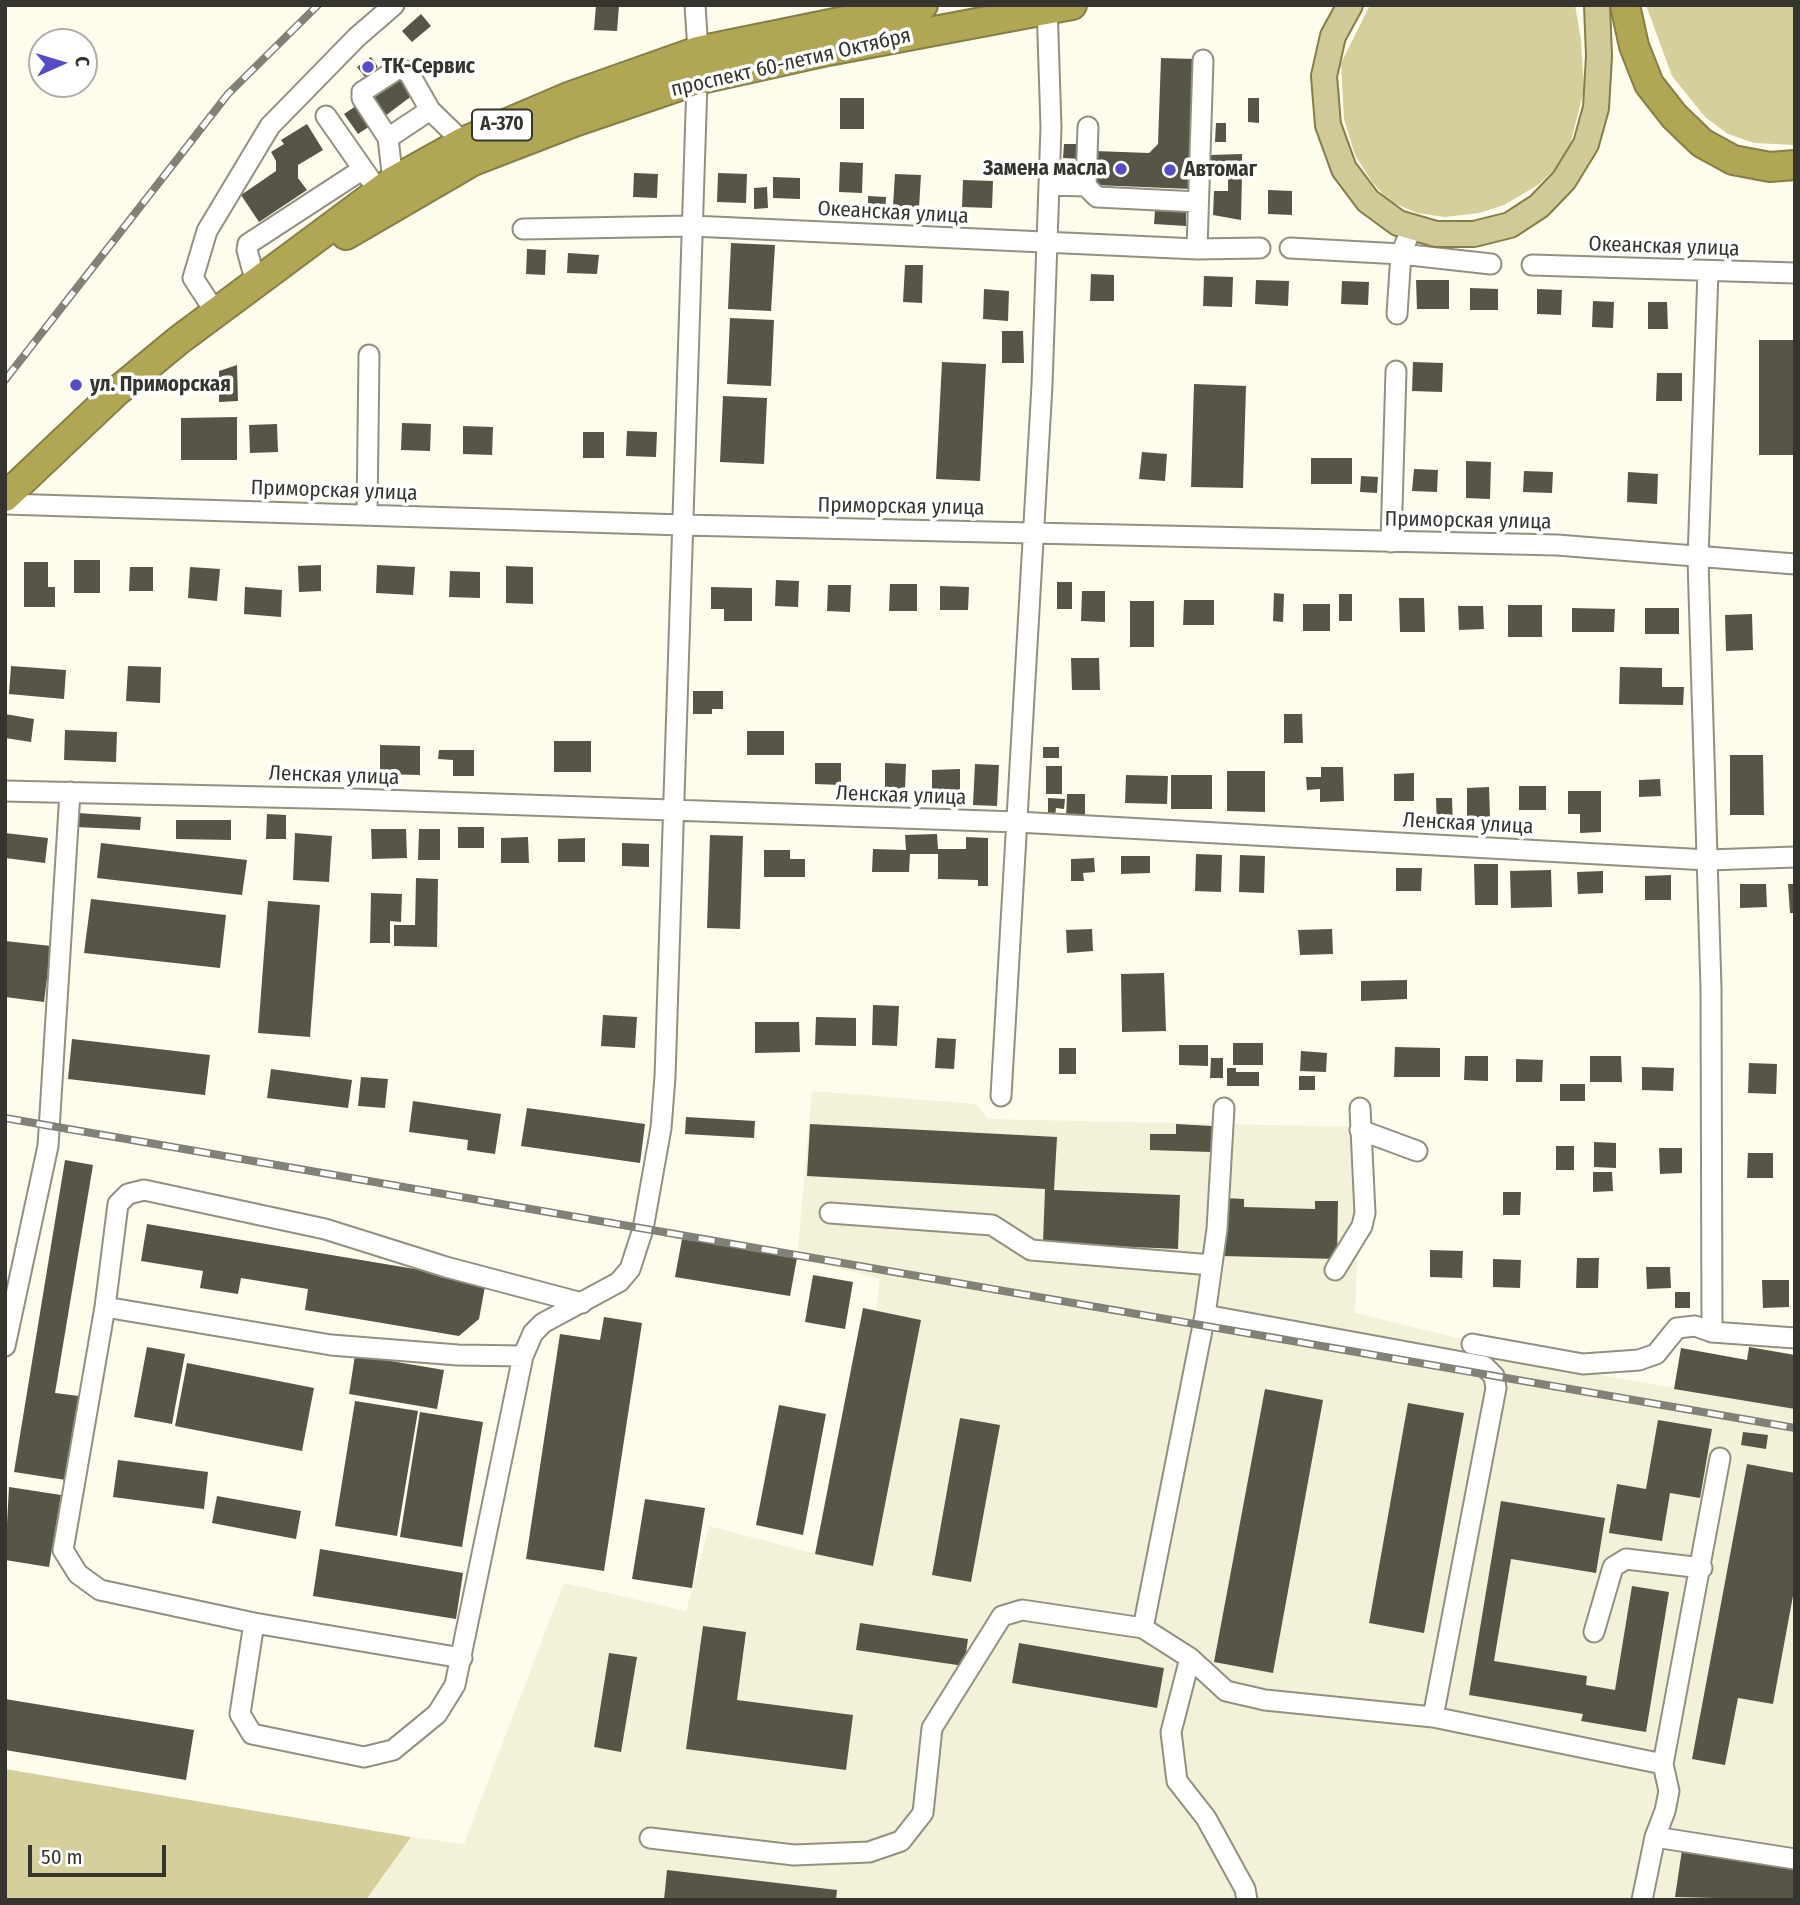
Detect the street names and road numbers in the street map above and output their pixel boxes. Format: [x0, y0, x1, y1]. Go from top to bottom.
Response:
street label: проспект 60-летия Октября [669, 23, 913, 103]
road number: А-370 [472, 110, 532, 140]
street label: Океанская улица [817, 196, 969, 230]
street label: Океанская улица [1588, 232, 1740, 262]
street label: Приморская улица [250, 475, 418, 507]
street label: Приморская улица [817, 493, 985, 521]
street label: Приморская улица [1384, 507, 1552, 535]
street label: Ленская улица [268, 761, 400, 791]
street label: Ленская улица [835, 781, 967, 811]
street label: Ленская улица [1402, 808, 1534, 840]

